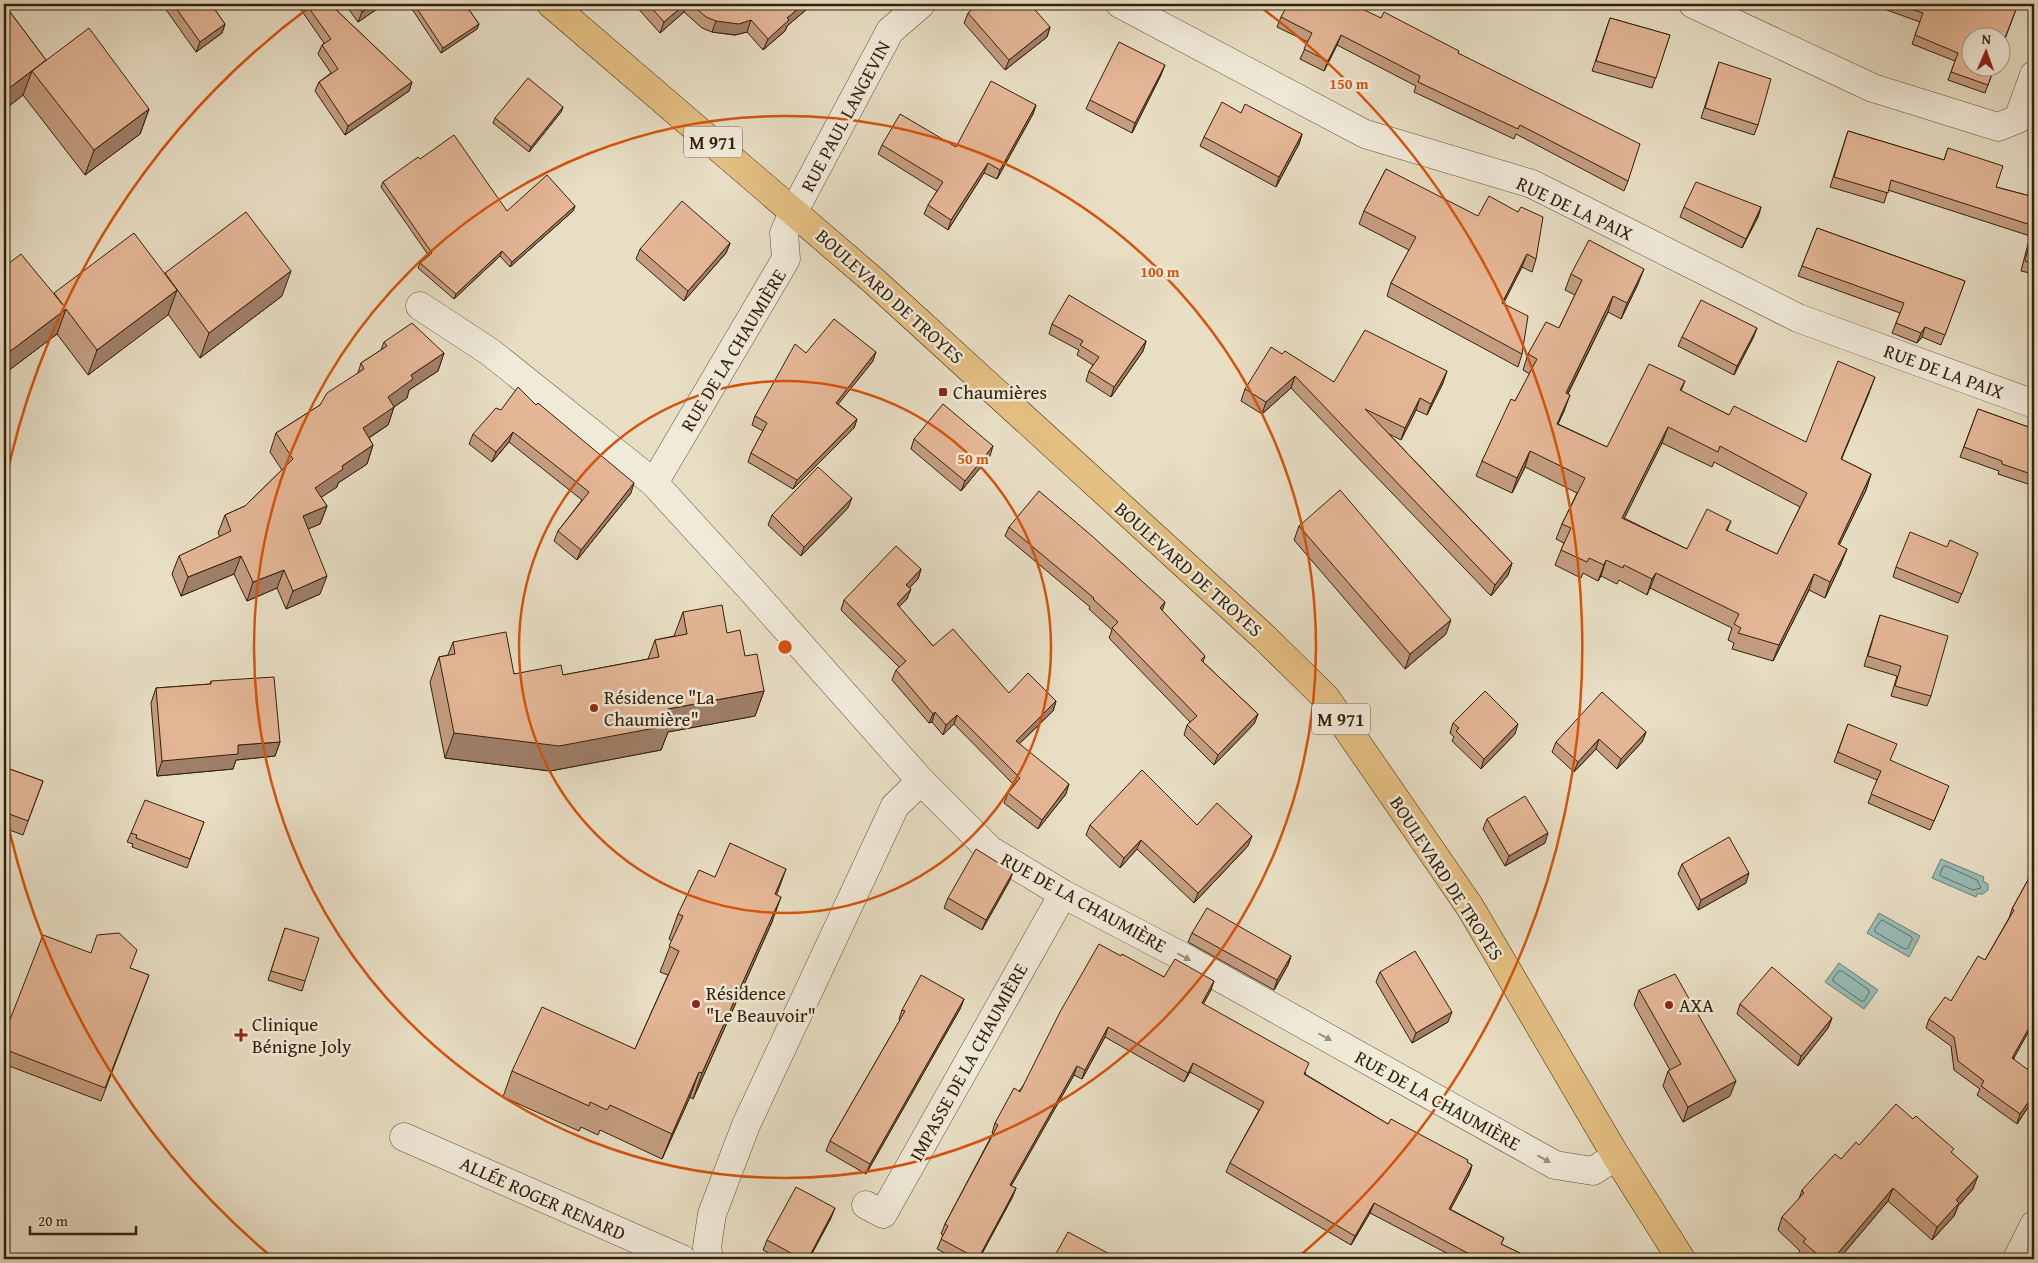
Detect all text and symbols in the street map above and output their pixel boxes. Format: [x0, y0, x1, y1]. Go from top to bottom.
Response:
north arrow [1960, 28, 2010, 78]
text: N [1981, 29, 1992, 49]
street label: RUE PAUL LANGEVIN [793, 35, 897, 197]
text: 150 m [1329, 73, 1369, 94]
road number: M 971 [684, 126, 742, 158]
street label: RUE DE LA PAIX [1512, 169, 1638, 247]
street label: BOULEVARD DE TROYES [810, 222, 970, 370]
text: 100 m [1140, 261, 1180, 282]
street label: RUE DE LA CHAUMIÈRE [673, 263, 793, 437]
street label: RUE DE LA PAIX [1880, 336, 2008, 406]
place label: Chaumières [953, 378, 1047, 406]
marker: Chaumières [937, 386, 949, 398]
text: 50 m [957, 448, 989, 469]
street label: BOULEVARD DE TROYES [1109, 495, 1269, 643]
centre of rings [776, 638, 794, 656]
place label: Résidence "La Chaumière" [604, 683, 715, 733]
marker: Résidence "La Chaumière" [588, 702, 600, 714]
road number: M 971 [1312, 704, 1370, 734]
street label: BOULEVARD DE TROYES [1383, 790, 1511, 966]
street label: RUE DE LA CHAUMIÈRE [996, 845, 1172, 959]
one-way arrow [1176, 953, 1191, 961]
street label: IMPASSE DE LA CHAUMIÈRE [902, 958, 1034, 1166]
place label: Résidence "Le Beauvoir" [706, 979, 816, 1029]
place label: AXA [1679, 991, 1714, 1019]
marker: Résidence "Le Beauvoir" [690, 998, 702, 1010]
marker: AXA [1663, 999, 1675, 1011]
place label: Clinique Bénigne Joly [252, 1010, 352, 1060]
marker: Clinique Bénigne Joly [234, 1028, 248, 1042]
one-way arrow [1319, 1032, 1332, 1041]
street label: RUE DE LA CHAUMIÈRE [1350, 1043, 1526, 1157]
street label: ALLÉE ROGER RENARD [456, 1149, 630, 1247]
one-way arrow [1537, 1154, 1550, 1163]
scale bar [30, 1203, 136, 1235]
text: 20 m [38, 1210, 69, 1231]

